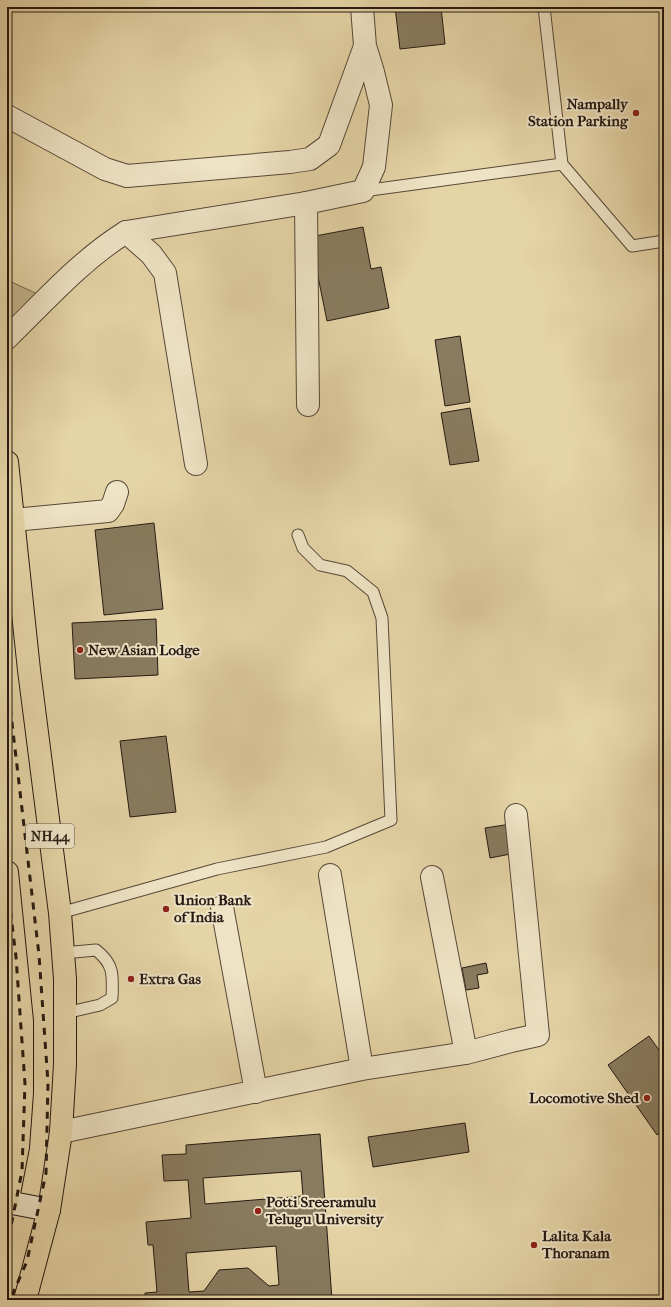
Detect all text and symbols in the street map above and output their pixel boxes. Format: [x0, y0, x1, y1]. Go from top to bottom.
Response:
place label: Nampally Station Parking [528, 95, 629, 130]
marker: Nampally Station Parking [631, 108, 641, 118]
place label: New Asian Lodge [88, 641, 200, 659]
marker: New Asian Lodge [75, 645, 85, 655]
road number: NH44 [26, 824, 74, 848]
place label: Union Bank of India [173, 891, 253, 926]
marker: Union Bank of India [161, 904, 171, 914]
place label: Extra Gas [139, 970, 201, 988]
marker: Extra Gas [126, 974, 136, 984]
place label: Locomotive Shed [529, 1089, 640, 1107]
marker: Locomotive Shed [642, 1093, 652, 1103]
place label: Potti Sreeramulu Telugu University [265, 1193, 385, 1228]
marker: Potti Sreeramulu Telugu University [253, 1206, 263, 1216]
place label: Lalita Kala Thoranam [541, 1227, 612, 1262]
marker: Lalita Kala Thoranam [529, 1240, 539, 1250]

